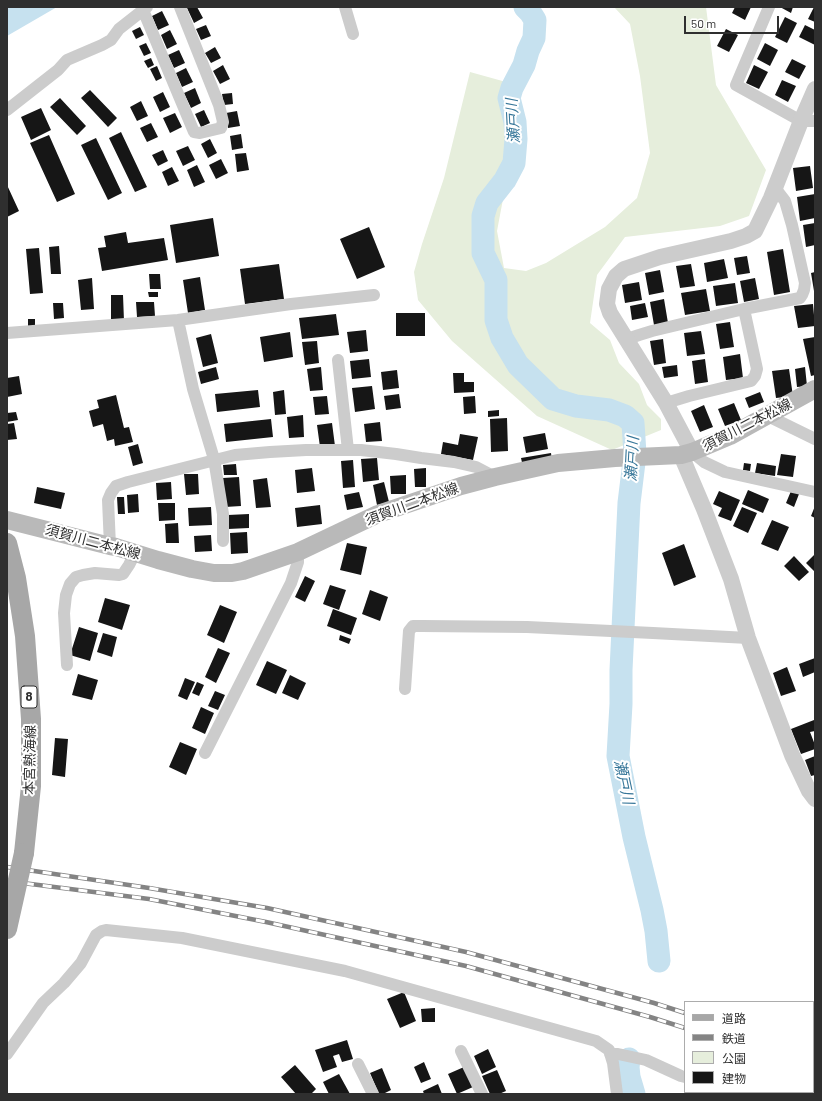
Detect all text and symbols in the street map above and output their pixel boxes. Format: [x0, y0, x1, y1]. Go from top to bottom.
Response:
scale bar [686, 8, 781, 34]
text: 50 m [691, 16, 716, 30]
water label: 瀬戸川 [503, 98, 523, 144]
street label: 須賀川二本松線 [700, 395, 794, 455]
water label: 瀬戸川 [622, 436, 642, 482]
street label: 須賀川二本松線 [363, 479, 461, 529]
street label: 須賀川二本松線 [43, 521, 143, 563]
road number: 8 [21, 686, 37, 708]
street label: 本宮熱海線 [21, 725, 39, 795]
water label: 瀬戸川 [611, 758, 637, 806]
legend [684, 1001, 814, 1093]
text: 道路 [722, 1011, 746, 1025]
text: 鉄道 [722, 1031, 746, 1045]
text: 公園 [722, 1051, 746, 1065]
text: 建物 [722, 1071, 746, 1085]

